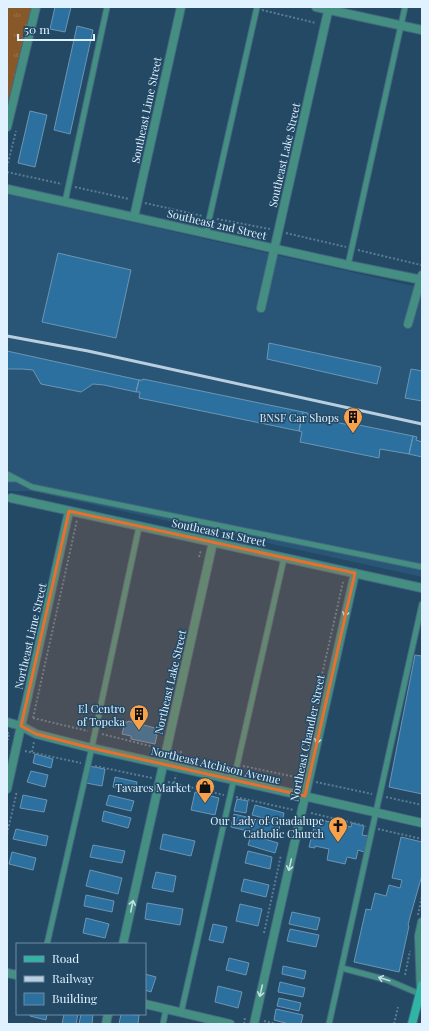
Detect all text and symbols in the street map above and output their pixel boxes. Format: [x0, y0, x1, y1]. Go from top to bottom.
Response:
scale bar [18, 16, 94, 42]
text: 50 m [24, 21, 50, 37]
street label: Southeast Lime Street [127, 55, 165, 165]
street label: Southeast Lake Street [265, 101, 303, 209]
street label: Southeast 2nd Street [166, 205, 268, 243]
building icon: BNSF Car Shops [342, 406, 364, 434]
place label: BNSF Car Shops [260, 410, 339, 425]
street label: Southeast 1st Street [170, 515, 268, 549]
street label: Northeast Lime Street [10, 581, 50, 691]
one-way arrow [342, 604, 350, 617]
street label: Northeast Lake Street [151, 628, 189, 736]
street label: Northeast Chandler Street [286, 673, 328, 803]
place label: El Centro of Topeka [77, 701, 126, 729]
building icon: El Centro of Topeka [128, 703, 150, 731]
one-way arrow [313, 731, 321, 744]
street label: Northeast Atchison Avenue [150, 743, 283, 787]
shop icon: Tavares Market [194, 776, 216, 804]
place label: Tavares Market [115, 780, 191, 795]
place label: Our Lady of Guadalupe Catholic Church [210, 813, 325, 841]
church icon: Our Lady of Guadalupe Catholic Church [327, 815, 349, 843]
one-way arrow [285, 858, 293, 871]
one-way arrow [128, 900, 136, 913]
legend [16, 943, 146, 1015]
text: Road [52, 950, 79, 966]
text: Railway [52, 970, 94, 986]
one-way arrow [377, 975, 390, 982]
one-way arrow [257, 985, 265, 998]
text: Building [52, 990, 98, 1006]

